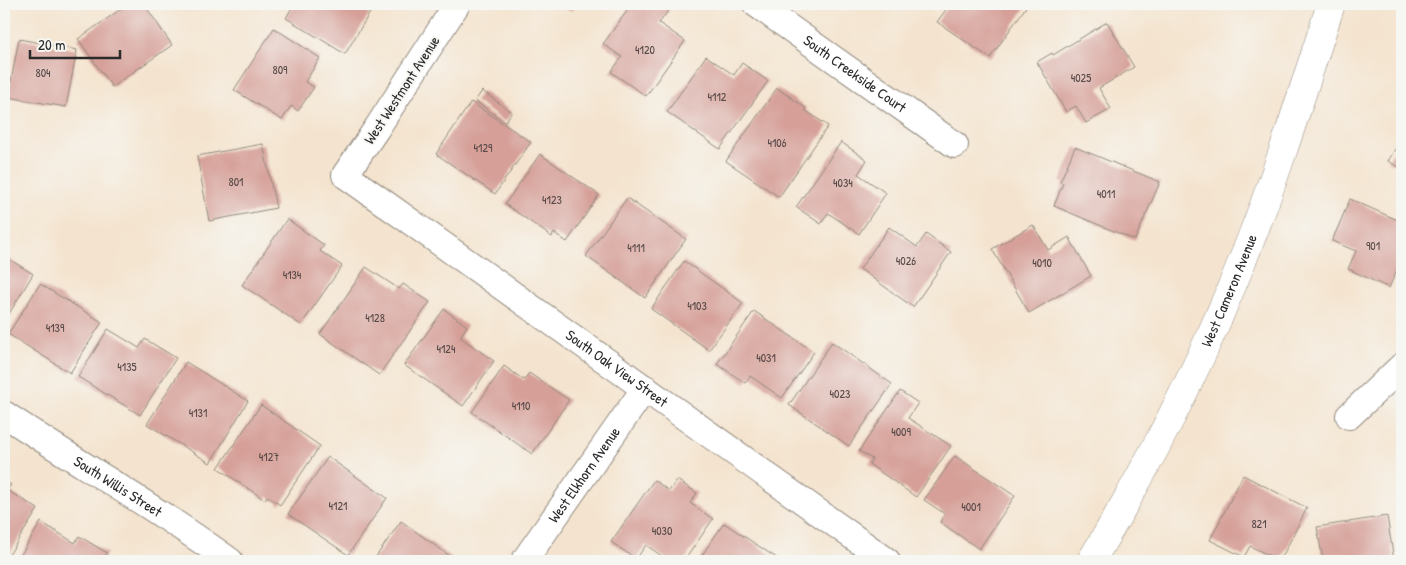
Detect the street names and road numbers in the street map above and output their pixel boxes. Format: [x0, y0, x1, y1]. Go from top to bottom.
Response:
street label: South Creekside Court [799, 30, 911, 118]
street label: West Westmont Avenue [359, 31, 445, 148]
street label: West Cameron Avenue [1196, 231, 1262, 350]
street label: South Oak View Street [562, 324, 673, 412]
street label: West Elkhorn Avenue [543, 422, 625, 527]
street label: South Willis Street [70, 450, 167, 522]

